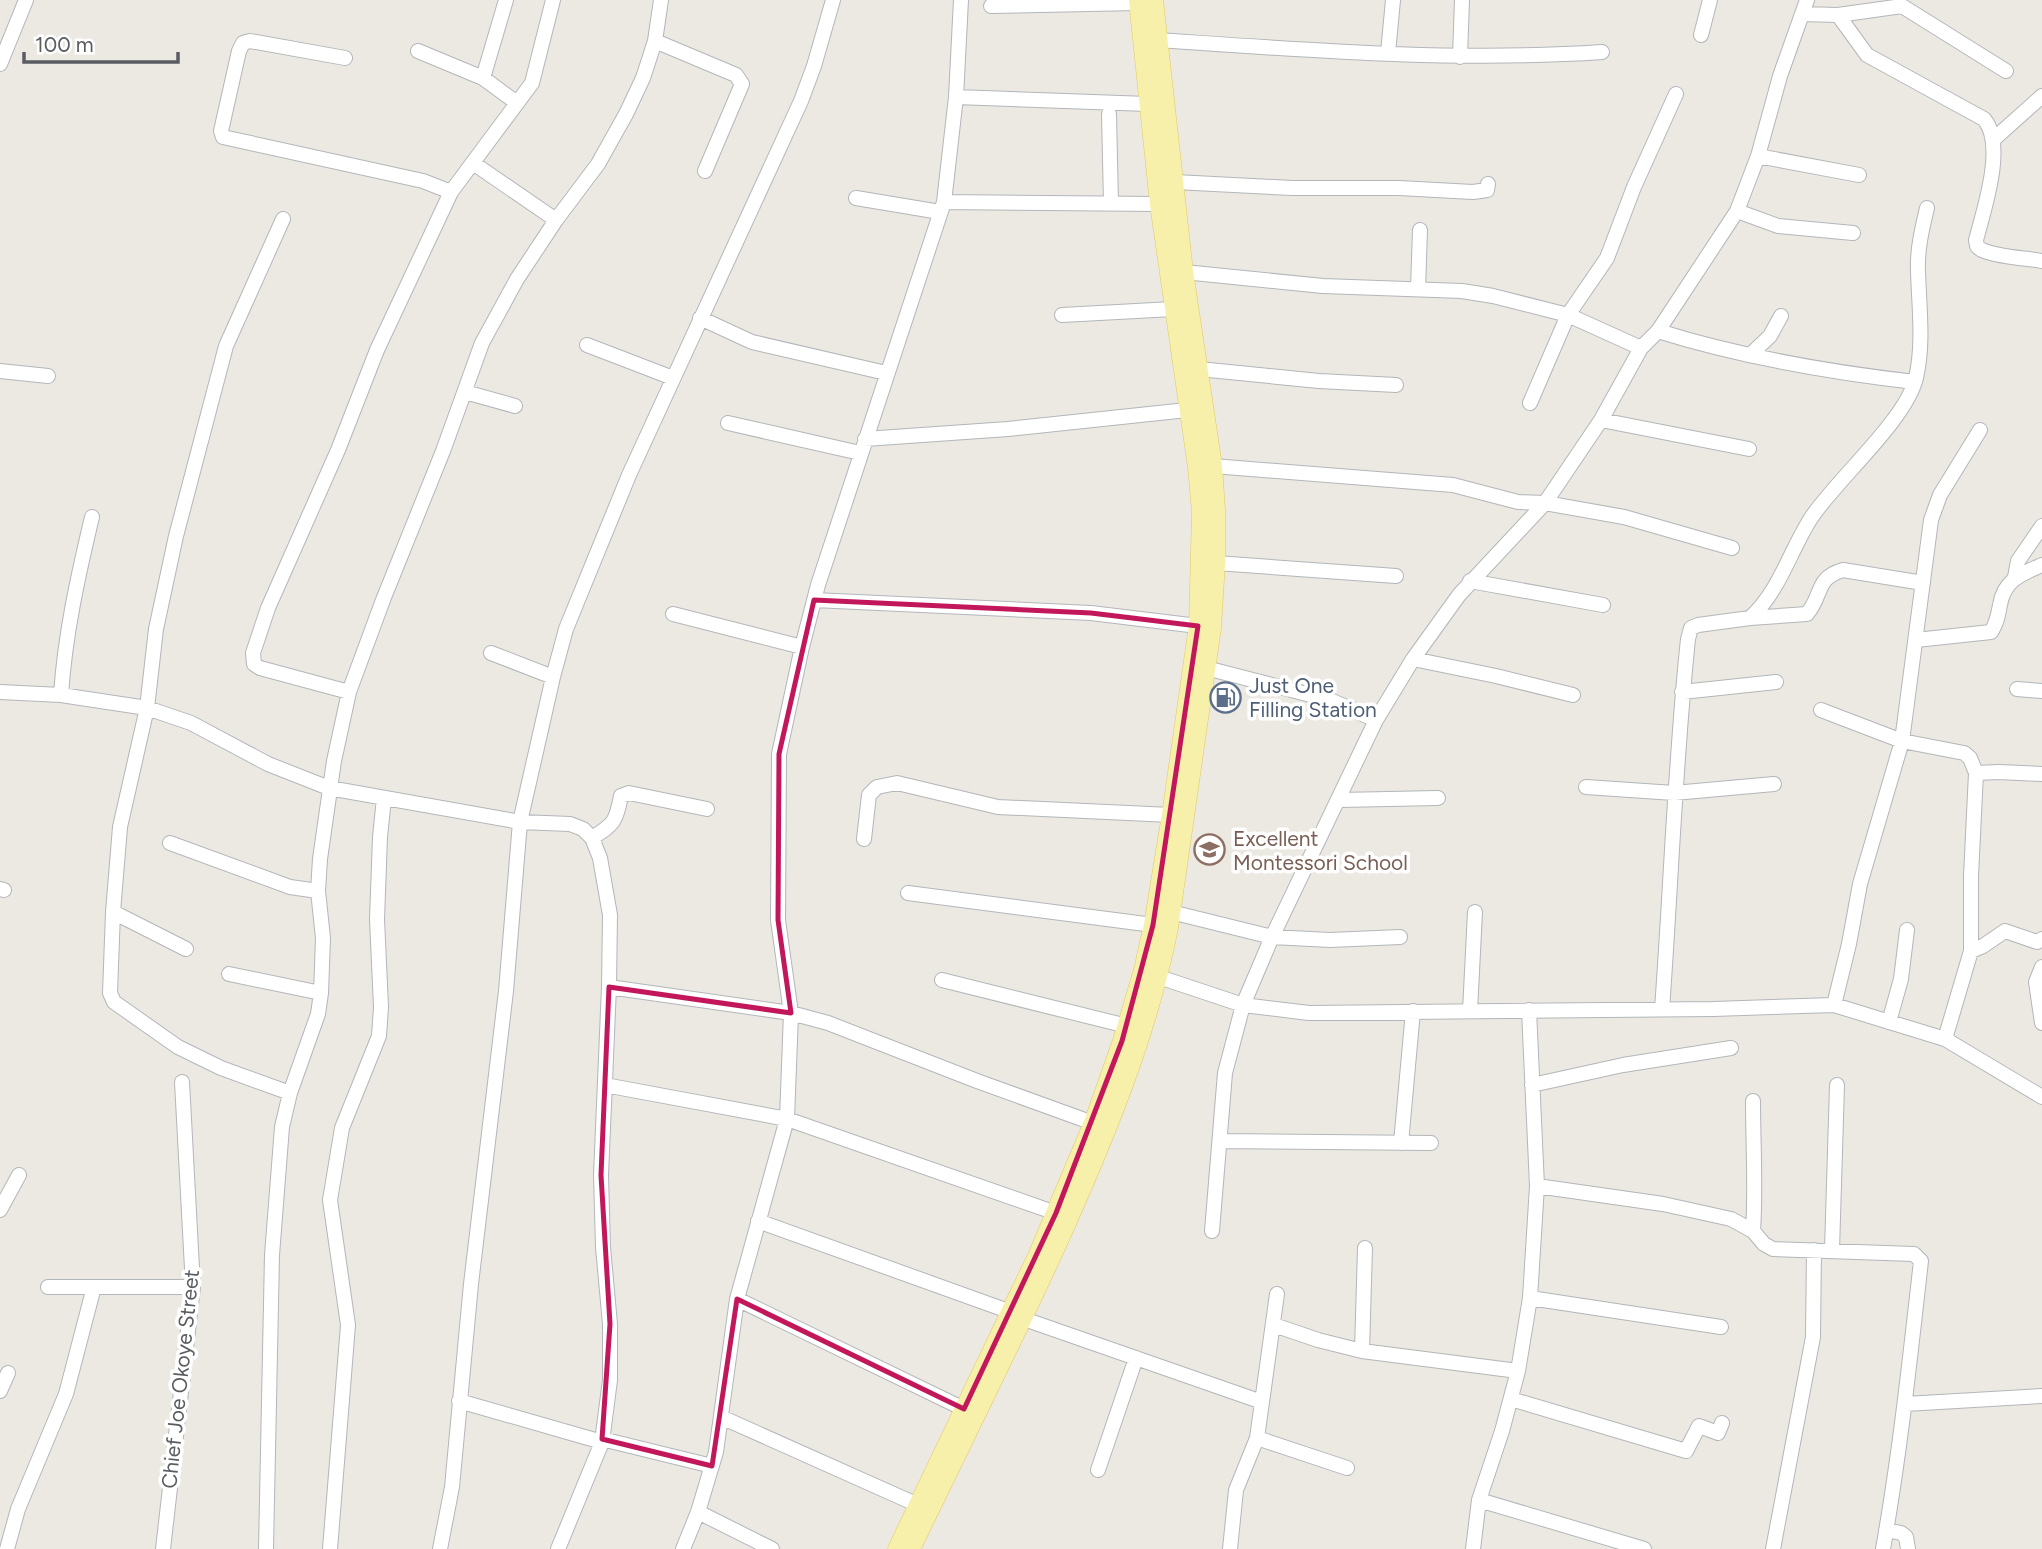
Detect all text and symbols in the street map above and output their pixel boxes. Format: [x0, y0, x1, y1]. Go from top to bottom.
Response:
scale bar [24, 21, 178, 65]
text: 100 m [35, 32, 94, 57]
place label: Just One Filling Station [1249, 673, 1377, 722]
fuel station icon: Just One Filling Station [1209, 680, 1243, 714]
place label: Excellent Montessori School [1233, 826, 1408, 875]
school or university icon: Excellent Montessori School [1193, 833, 1227, 867]
street label: Chief Joe Okoye Street [156, 1268, 204, 1490]

